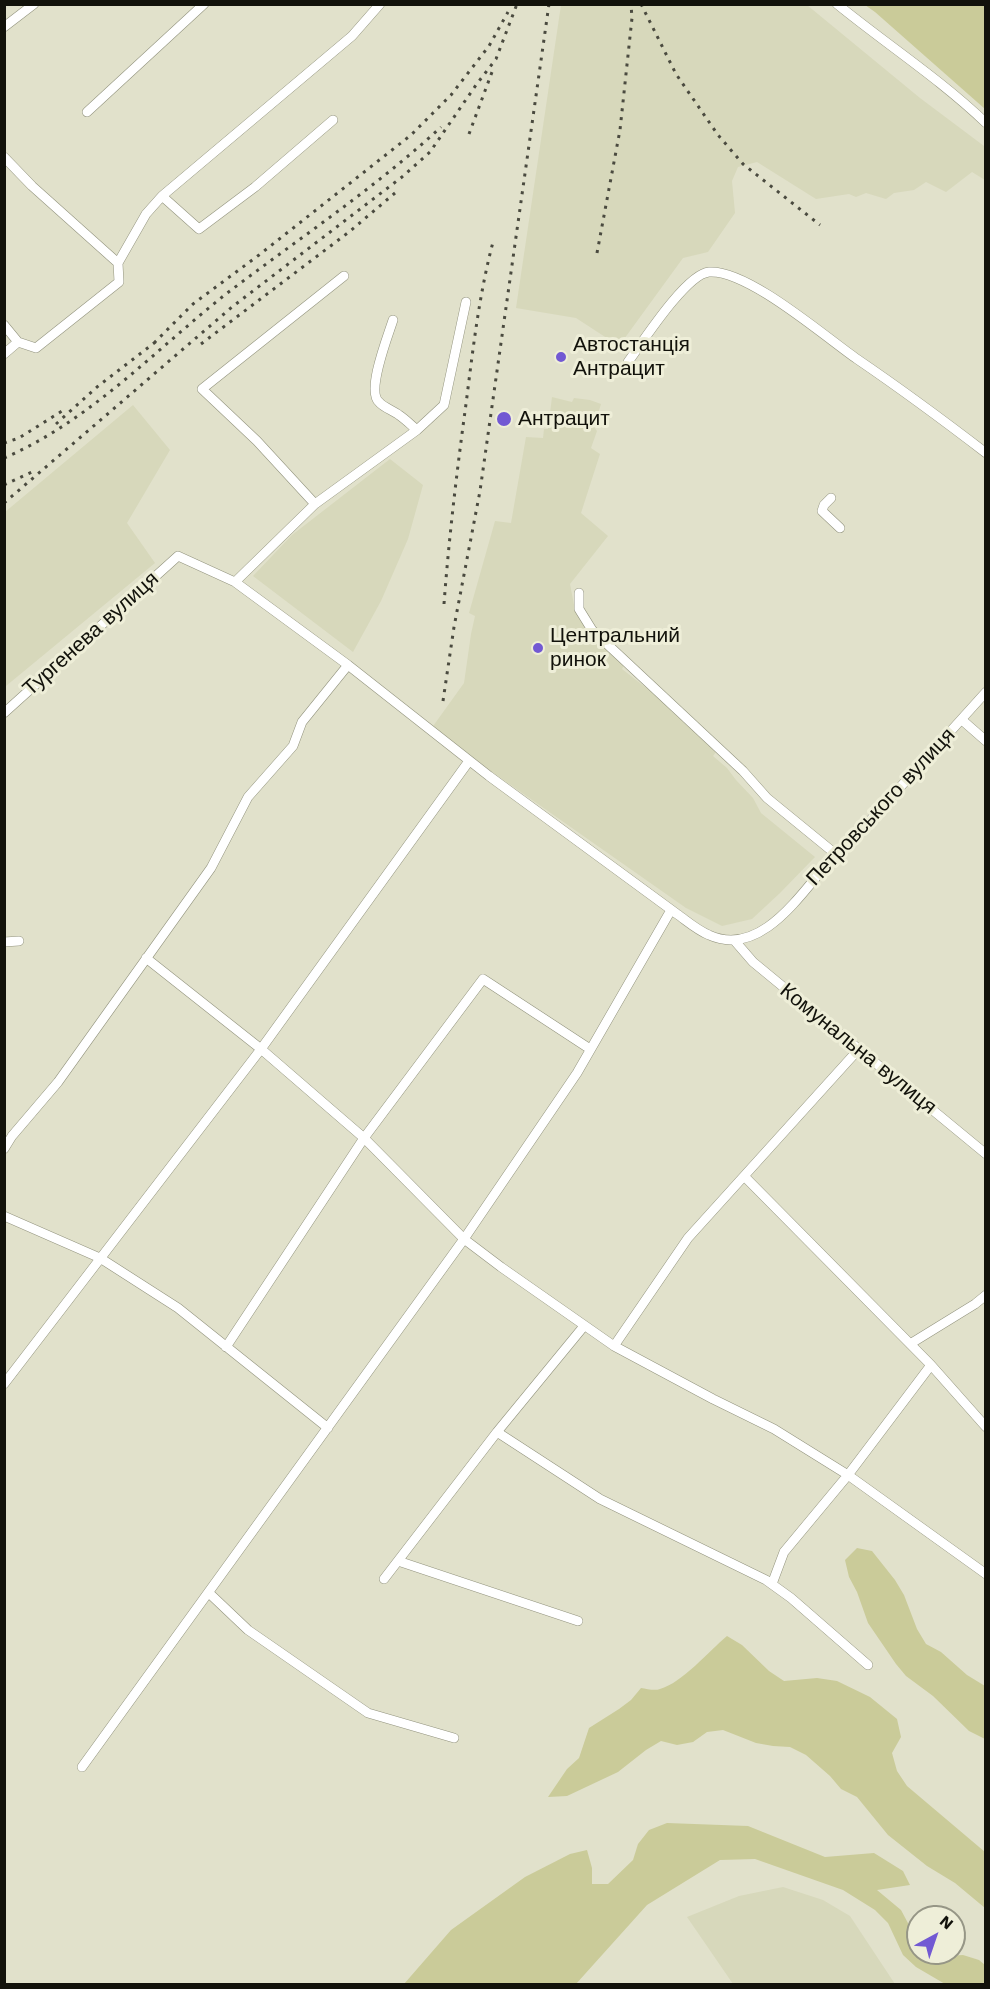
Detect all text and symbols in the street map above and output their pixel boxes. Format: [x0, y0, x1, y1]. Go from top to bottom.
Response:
place label: Автостанція Антрацит [573, 332, 690, 382]
marker: Автостанція Антрацит [554, 350, 568, 364]
place label: Антрацит [518, 406, 610, 432]
marker: Антрацит [495, 410, 513, 428]
street label: Тургенева вулиця [18, 567, 164, 701]
place label: Центральний ринок [550, 623, 680, 673]
marker: Центральний ринок [531, 641, 545, 655]
street label: Петровського вулиця [801, 723, 961, 891]
street label: Комунальна вулиця [775, 978, 941, 1120]
north arrow [906, 1905, 966, 1965]
text: N [936, 1911, 957, 1933]

